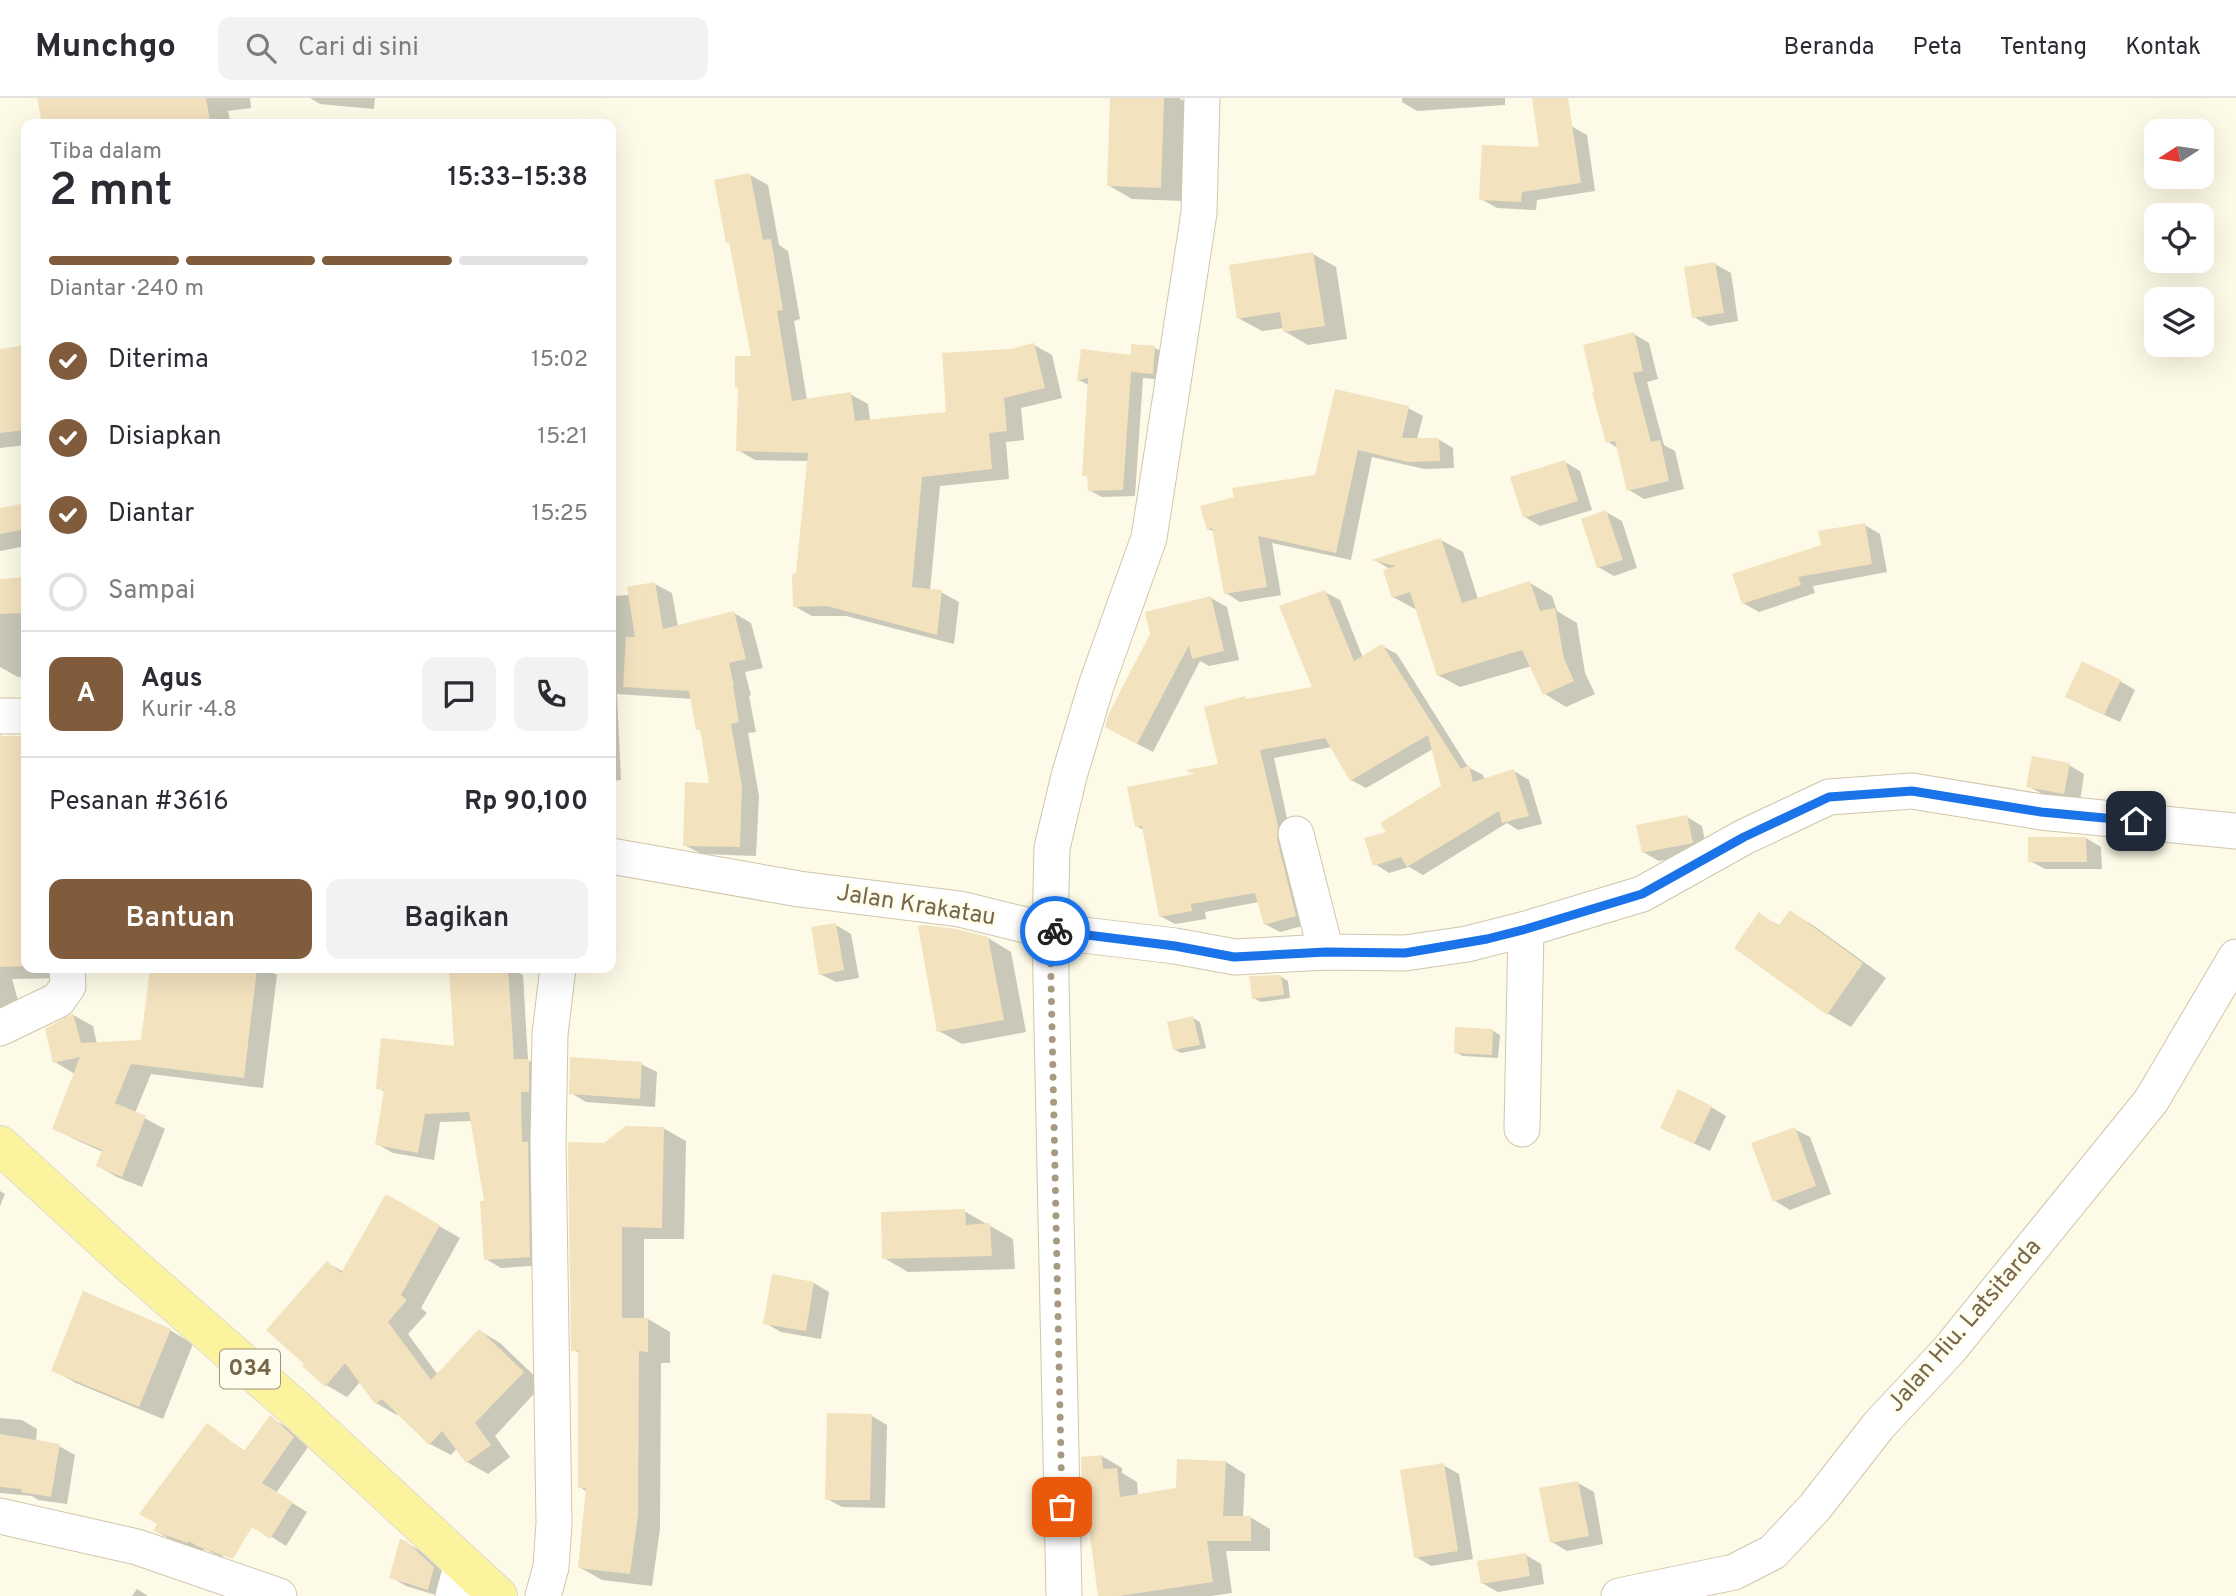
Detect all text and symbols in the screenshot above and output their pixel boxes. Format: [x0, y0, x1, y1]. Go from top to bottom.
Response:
search box [218, 17, 708, 80]
text: Munchgo [35, 27, 176, 69]
icon: search [242, 29, 280, 67]
text: Cari di sini [298, 32, 419, 65]
text: Beranda [1784, 33, 1875, 63]
text: Peta [1913, 33, 1962, 63]
text: Tentang [2000, 33, 2087, 63]
text: Kontak [2125, 33, 2201, 63]
north arrow [2144, 119, 2214, 189]
map controls [2144, 119, 2214, 357]
text: Tiba dalam [49, 138, 162, 167]
text: 15:33–15:38 [447, 162, 588, 195]
text: 2 mnt [49, 163, 173, 222]
button: locate [2144, 203, 2214, 273]
text: Diantar · 240 m [49, 275, 204, 304]
button: layers [2144, 287, 2214, 357]
icon: check [49, 342, 87, 380]
text: Diterima [108, 344, 209, 377]
text: 15:02 [531, 346, 588, 375]
icon: check [49, 419, 87, 457]
text: Disiapkan [108, 421, 222, 454]
text: 15:21 [537, 423, 588, 452]
icon: check [49, 496, 87, 534]
text: Diantar [108, 498, 194, 531]
text: 15:25 [532, 500, 588, 529]
text: Sampai [108, 575, 195, 608]
button: chat [422, 657, 496, 731]
button: phone [514, 657, 588, 731]
text: Agus [141, 663, 203, 696]
text: A [77, 678, 95, 711]
text: Kurir · 4.8 [141, 696, 237, 725]
text: Pesanan #3616 [49, 786, 229, 819]
text: Rp 90,100 [464, 786, 588, 819]
pin [2106, 791, 2166, 851]
icon: home [2117, 802, 2155, 840]
button: Bantuan [49, 879, 312, 959]
button: Bagikan [326, 879, 588, 959]
street label: Jalan Krakatau [834, 879, 998, 933]
courier [1020, 896, 1090, 966]
icon: bike [1036, 912, 1074, 950]
street label: Jalan Hiu. Latsitarda [1882, 1233, 2048, 1419]
road number: 034 [220, 1350, 280, 1388]
pin [1032, 1477, 1092, 1537]
icon: bag [1043, 1488, 1081, 1526]

